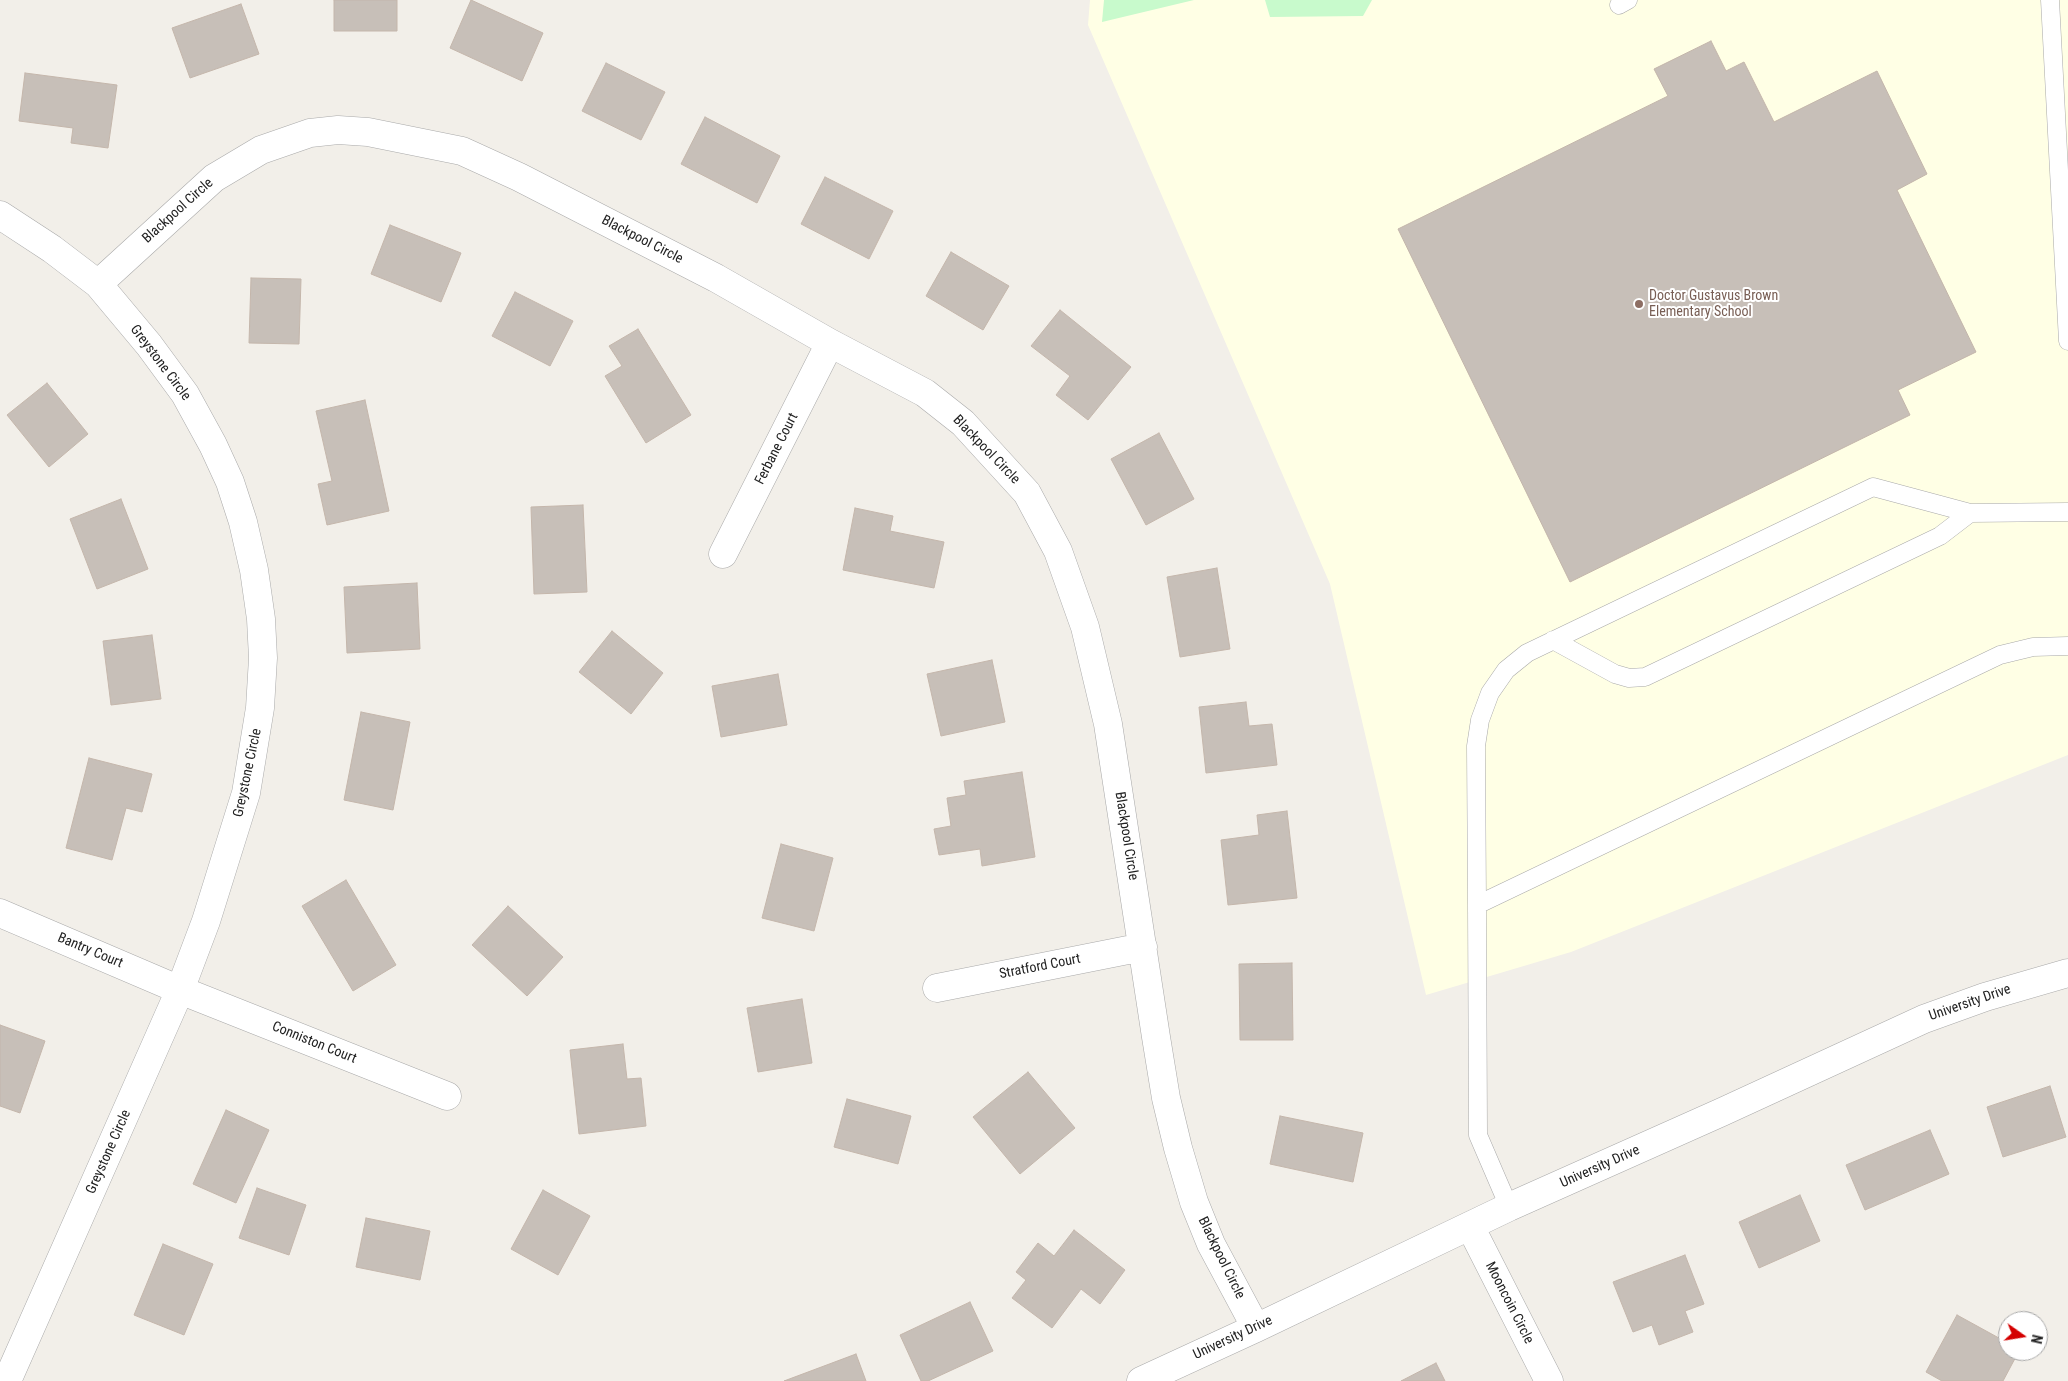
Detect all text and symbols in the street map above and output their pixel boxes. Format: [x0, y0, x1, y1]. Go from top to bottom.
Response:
street label: Blackpool Circle [139, 175, 217, 247]
street label: Blackpool Circle [598, 212, 686, 268]
place label: Doctor Gustavus Brown Elementary School [1649, 288, 1778, 321]
marker: Doctor Gustavus Brown Elementary School [1633, 298, 1645, 310]
street label: Greystone Circle [126, 322, 194, 404]
street label: Ferbane Court [752, 410, 802, 488]
street label: Blackpool Circle [949, 412, 1023, 488]
street label: Greystone Circle [230, 727, 266, 819]
street label: Blackpool Circle [1111, 791, 1141, 881]
street label: Bantry Court [55, 930, 125, 972]
street label: Stratford Court [998, 951, 1082, 983]
street label: University Drive [1927, 981, 2013, 1025]
street label: Conniston Court [269, 1018, 359, 1068]
street label: Greystone Circle [83, 1107, 135, 1197]
street label: University Drive [1558, 1142, 1642, 1192]
street label: Blackpool Circle [1194, 1214, 1248, 1302]
street label: Mooncoin Circle [1481, 1259, 1537, 1347]
north arrow [1998, 1311, 2048, 1361]
street label: University Drive [1191, 1312, 1275, 1364]
text: N [2028, 1333, 2045, 1345]

